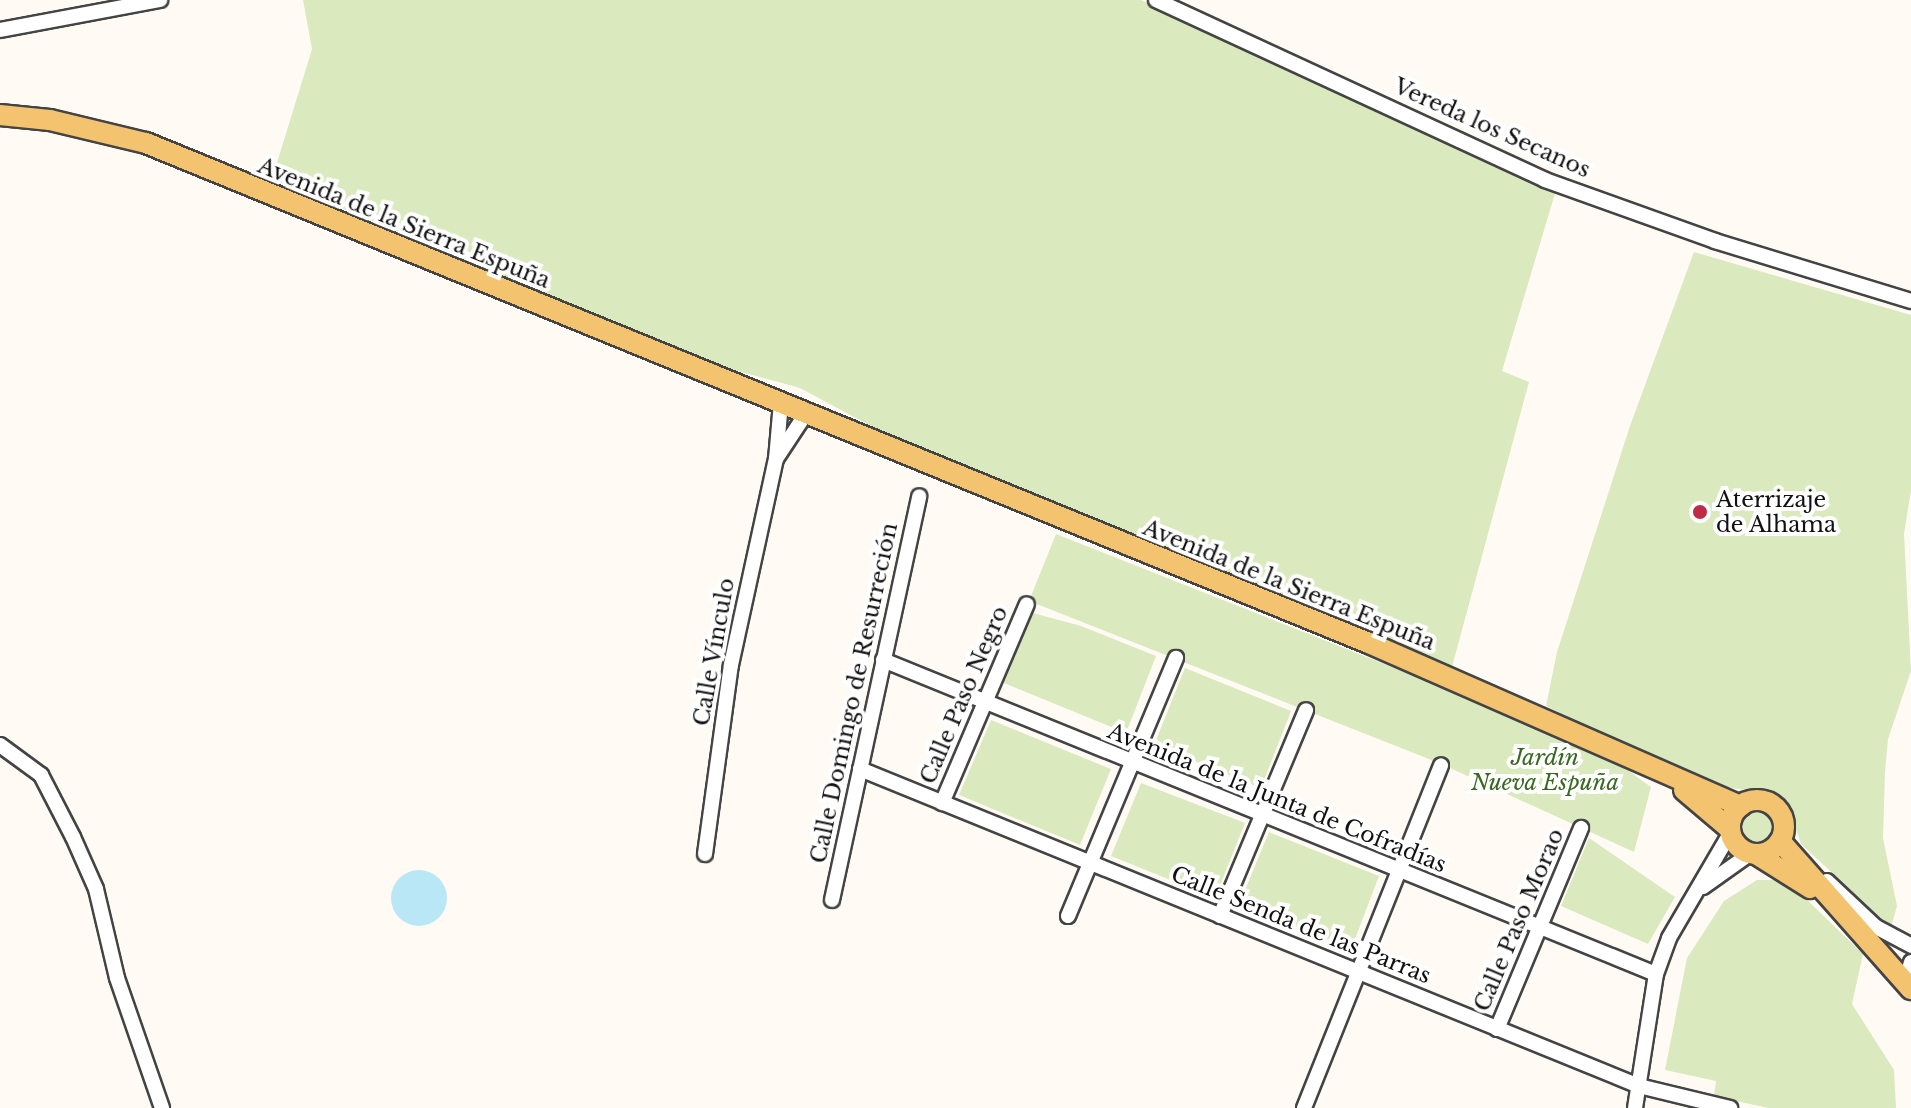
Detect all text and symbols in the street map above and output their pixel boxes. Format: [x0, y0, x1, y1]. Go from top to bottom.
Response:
street label: Vereda los Secanos [1390, 73, 1594, 183]
street label: Avenida de la Sierra Espuña [254, 152, 554, 294]
place label: Aterrizaje de Alhama [1716, 486, 1837, 538]
marker: Aterrizaje de Alhama [1691, 503, 1709, 521]
street label: Avenida de la Sierra Espuña [1139, 514, 1439, 656]
street label: Calle Domingo de Resurreción [805, 520, 903, 866]
street label: Calle Vínculo [688, 576, 740, 728]
street label: Calle Paso Negro [915, 602, 1013, 788]
street label: Avenida de la Junta de Cofradías [1103, 718, 1451, 878]
park label: Jardín Nueva Espuña [1471, 744, 1619, 796]
street label: Calle Paso Morao [1469, 825, 1569, 1015]
street label: Calle Senda de las Parras [1167, 861, 1435, 989]

